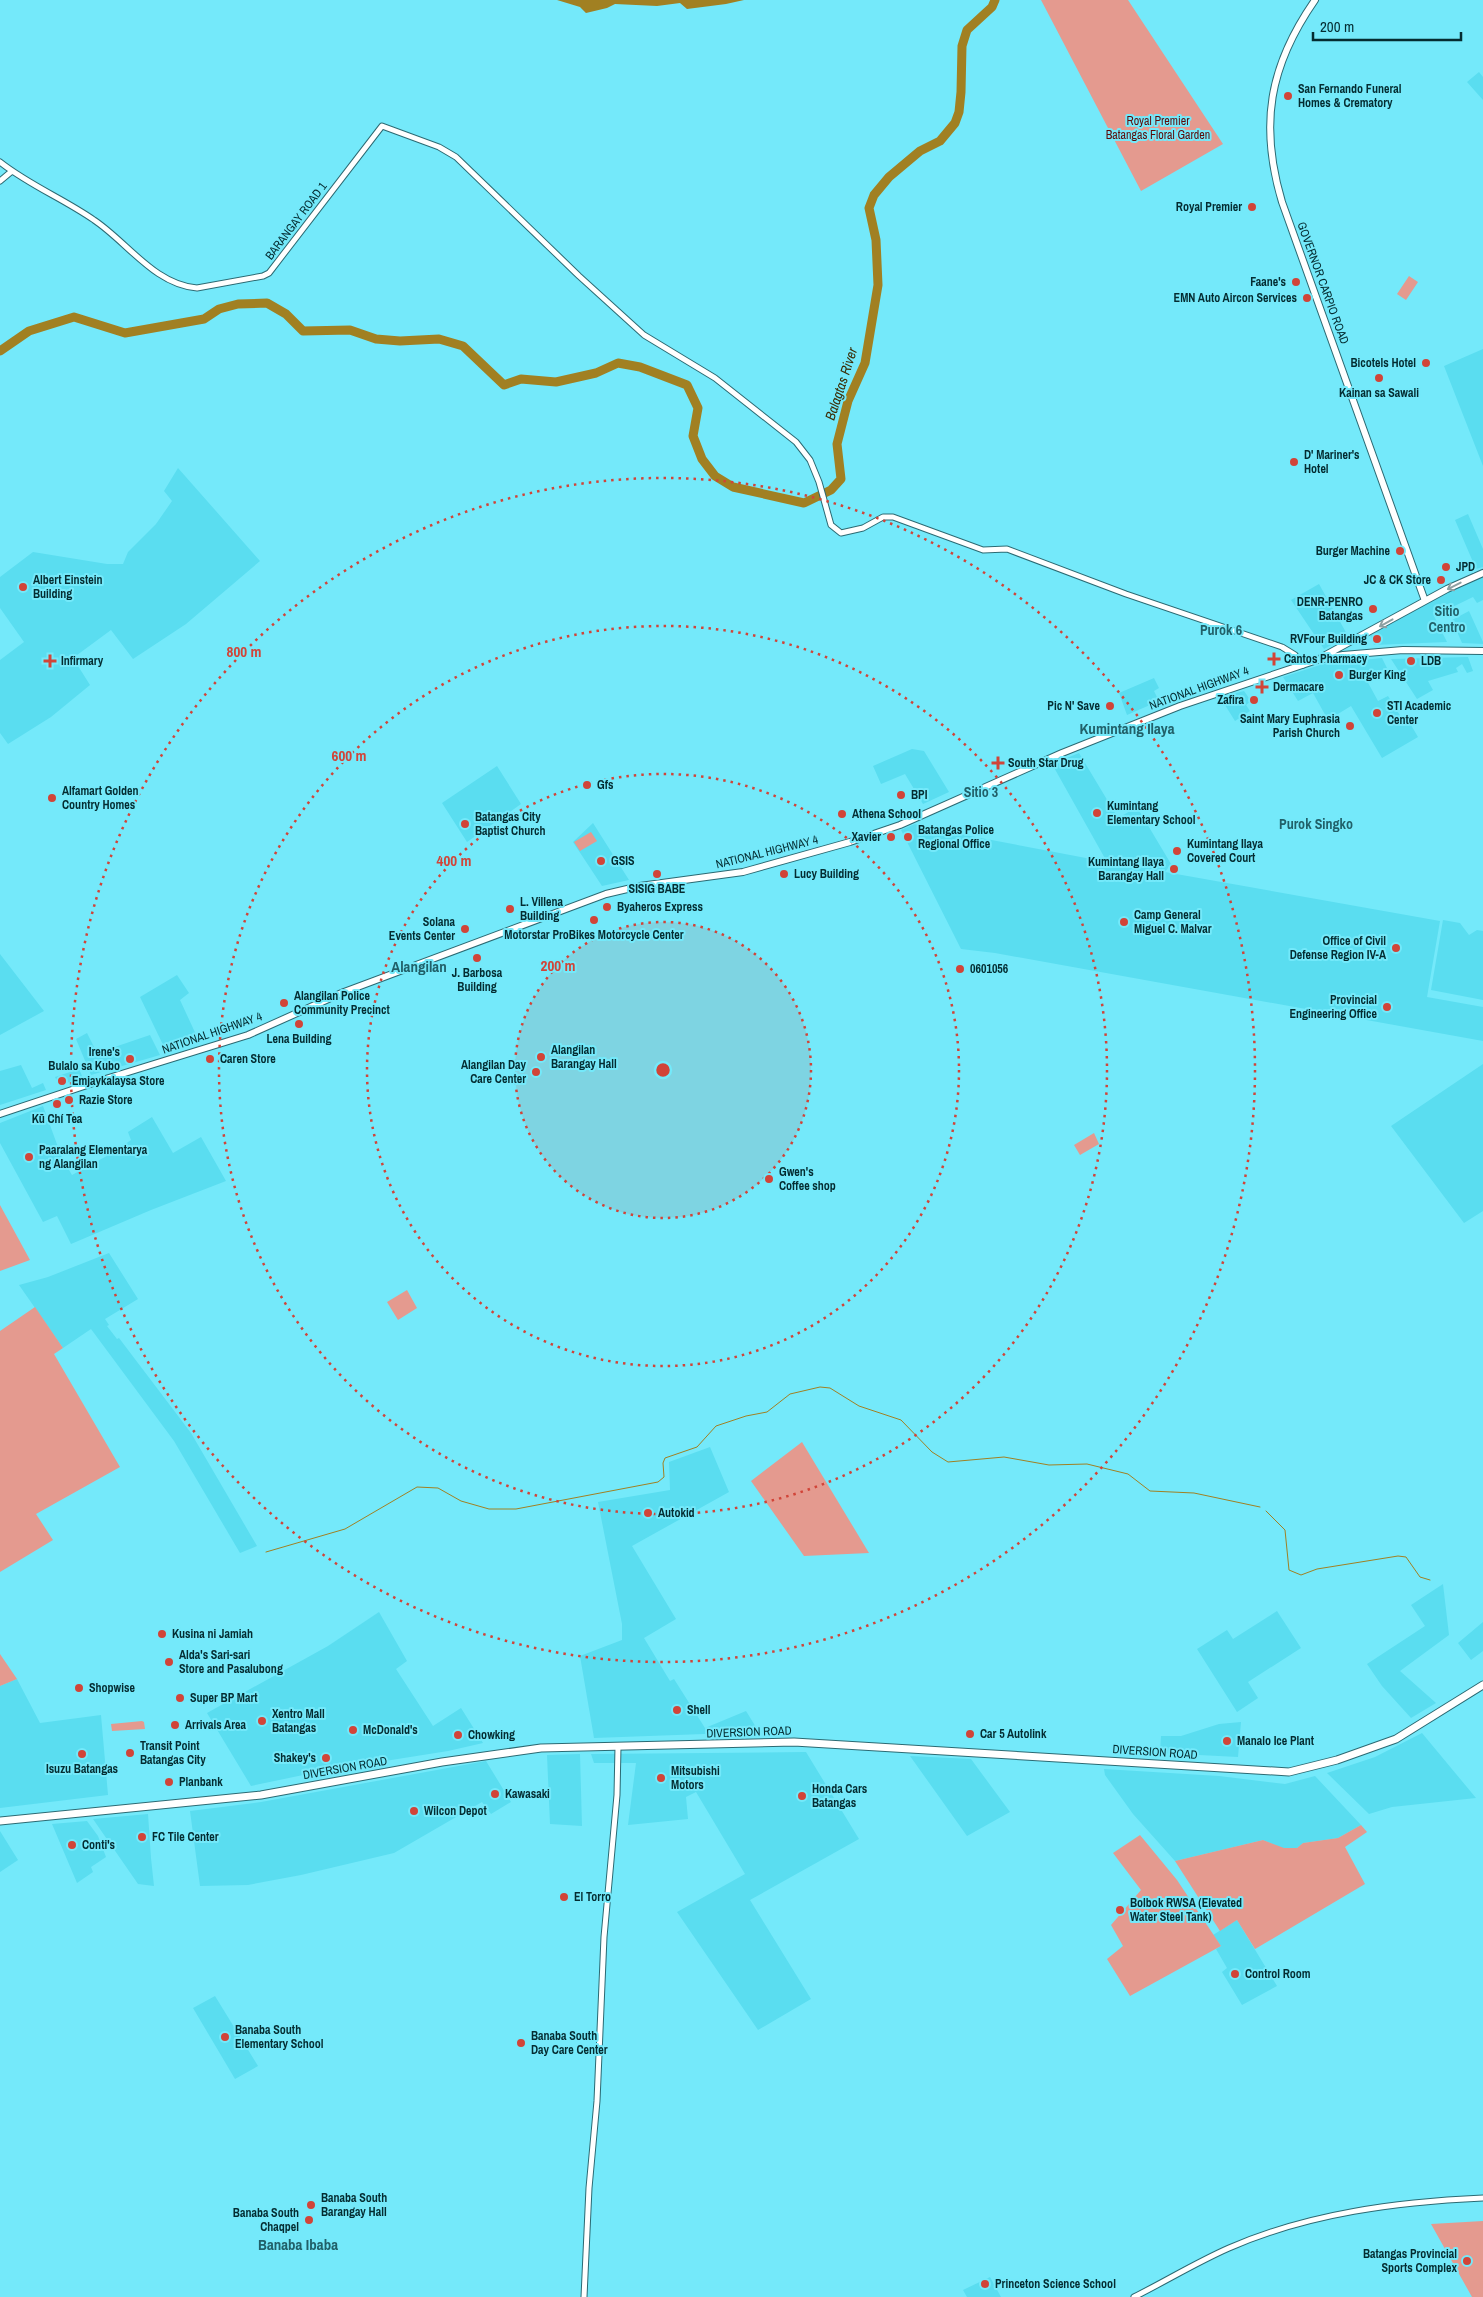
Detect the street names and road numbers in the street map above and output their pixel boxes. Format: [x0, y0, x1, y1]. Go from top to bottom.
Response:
street label: BARANGAY ROAD 1 [262, 179, 331, 263]
street label: GOVERNOR CARPIO ROAD [1293, 220, 1353, 346]
street label: NATIONAL HIGHWAY 4 [1147, 662, 1251, 713]
street label: NATIONAL HIGHWAY 4 [714, 831, 820, 872]
street label: NATIONAL HIGHWAY 4 [160, 1008, 265, 1058]
street label: DIVERSION ROAD [706, 1723, 792, 1741]
street label: DIVERSION ROAD [1112, 1741, 1198, 1763]
street label: DIVERSION ROAD [302, 1753, 388, 1783]

